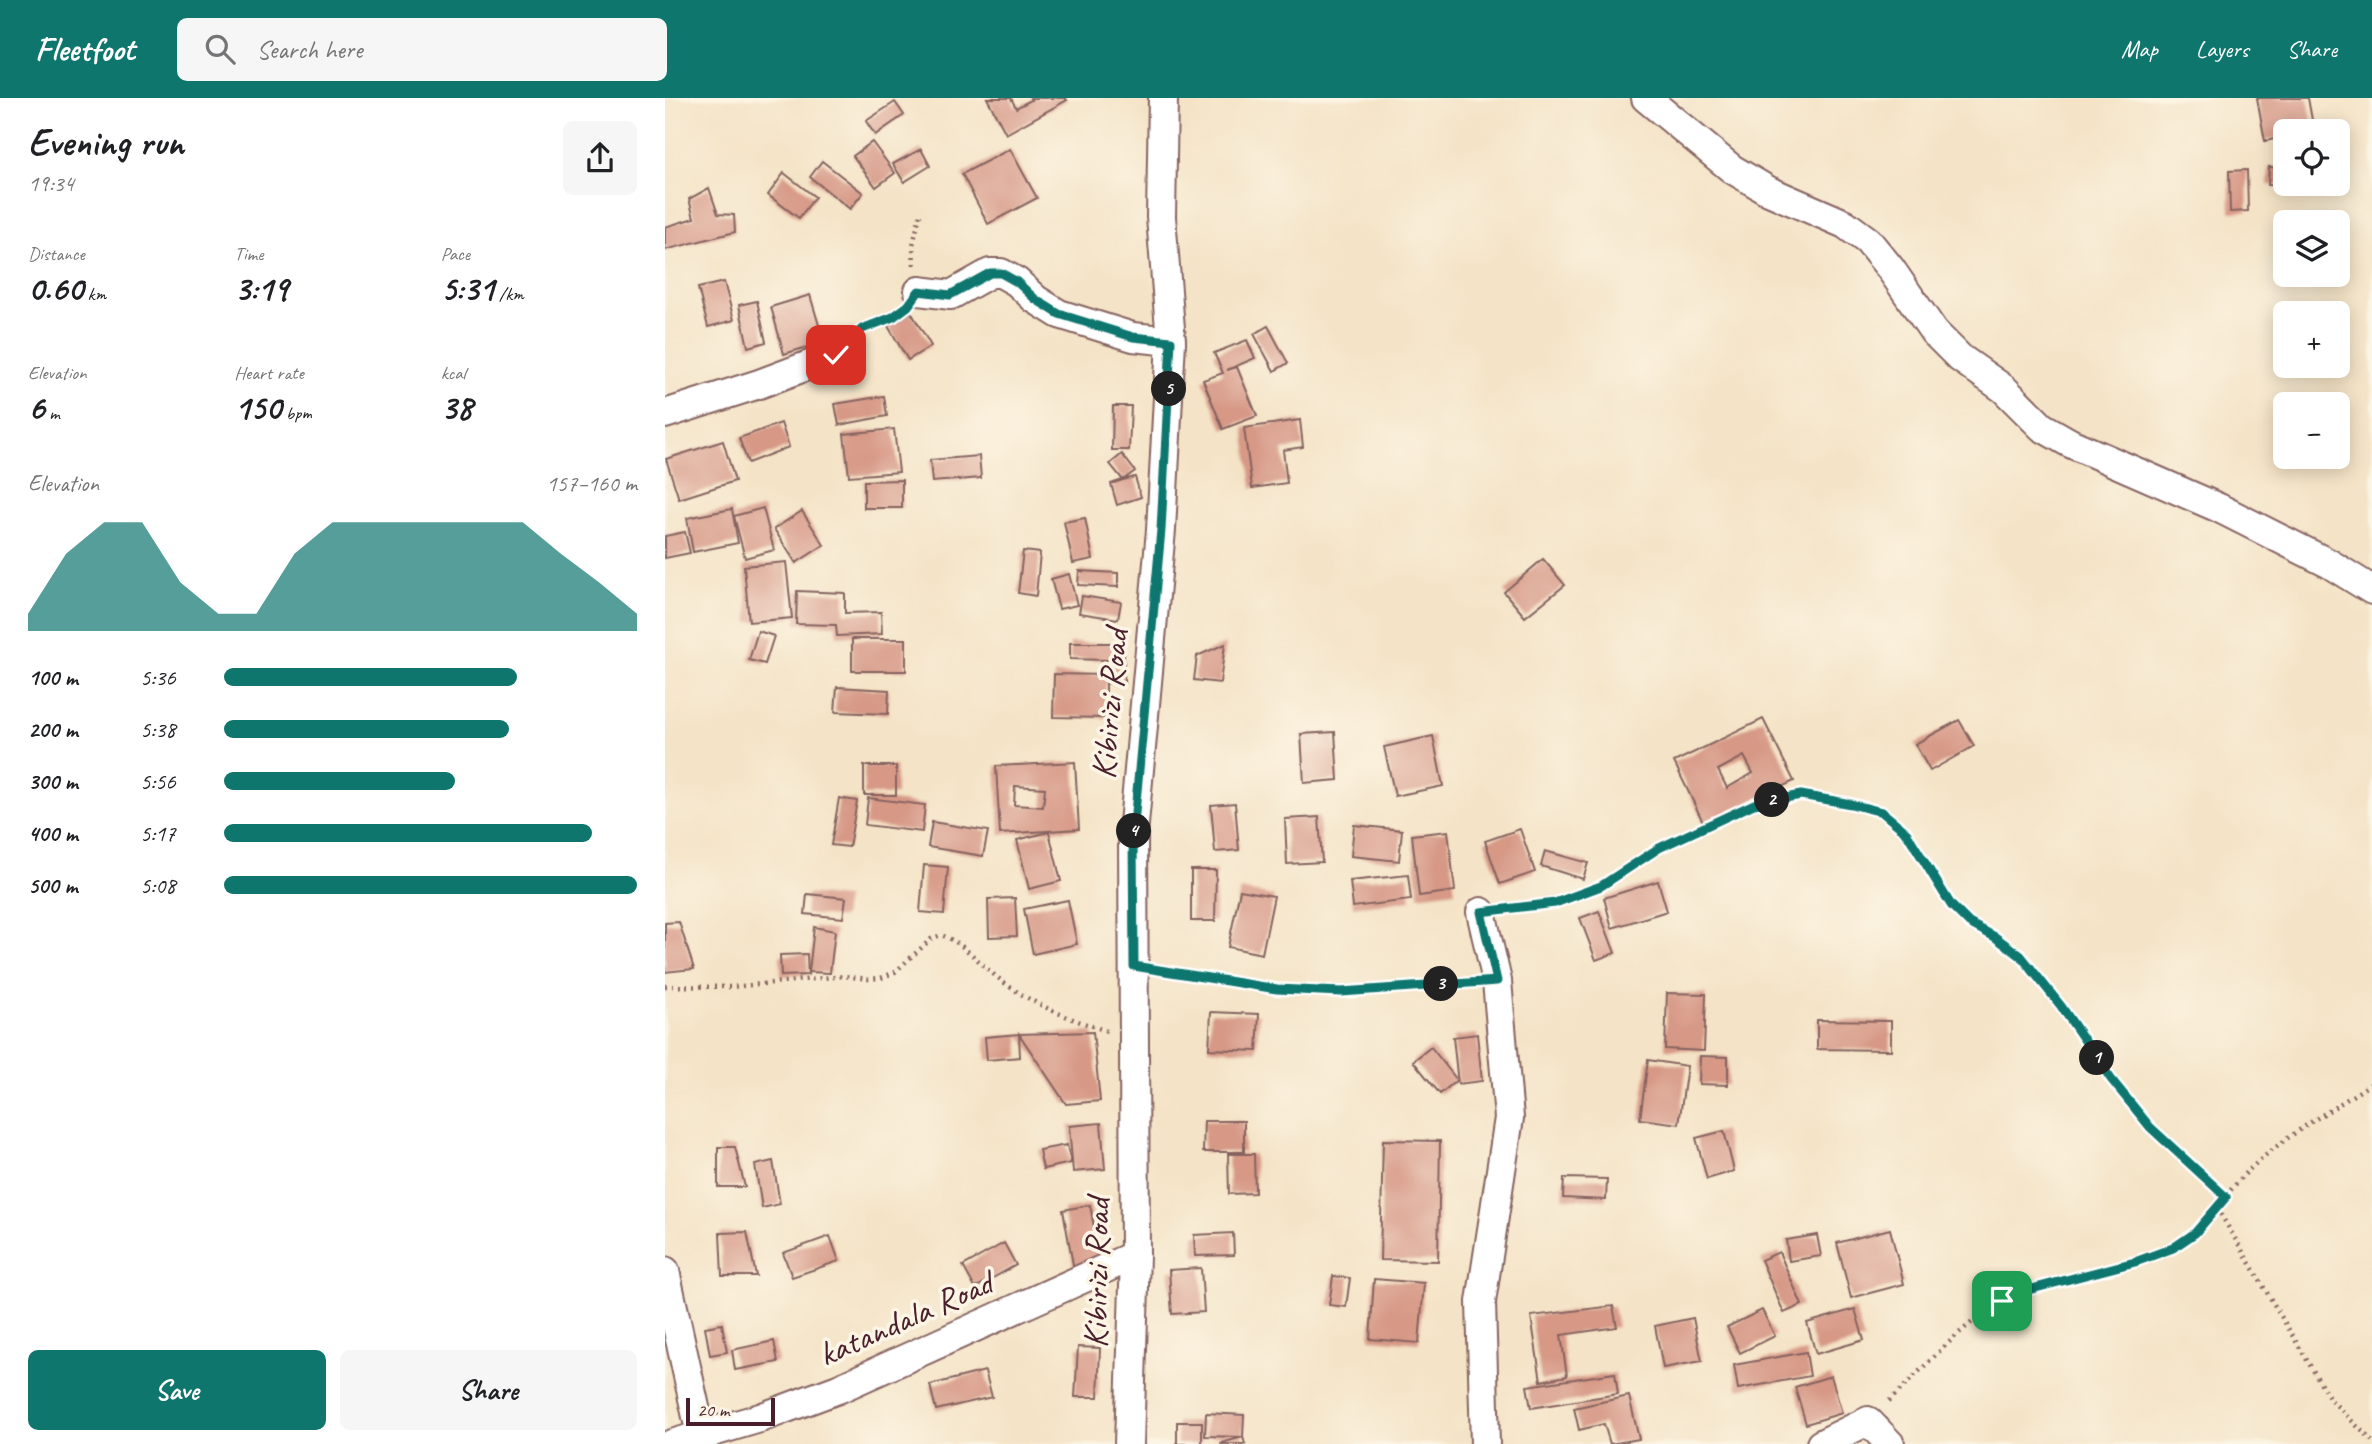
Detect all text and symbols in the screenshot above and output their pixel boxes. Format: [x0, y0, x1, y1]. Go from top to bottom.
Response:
search box [177, 18, 667, 81]
text: Fleetfoot [35, 28, 135, 70]
icon: search [201, 30, 239, 68]
text: Search here [257, 33, 363, 66]
text: Map [2121, 34, 2158, 64]
text: Layers [2196, 34, 2249, 64]
text: Share [2287, 34, 2337, 64]
text: Evening run [28, 119, 184, 166]
map controls [2273, 119, 2350, 469]
button: locate [2273, 119, 2350, 196]
button: share [563, 121, 637, 195]
text: 19:34 [28, 169, 74, 198]
button: layers [2273, 210, 2350, 287]
text: Distance [28, 242, 85, 266]
text: Time [234, 242, 263, 266]
text: Pace [441, 242, 470, 266]
text: 0.60 [28, 266, 83, 311]
text: 3:19 [234, 266, 288, 311]
text: 5:31 [441, 266, 494, 311]
text: km [83, 282, 106, 306]
text: /km [494, 282, 524, 306]
button: + [2273, 301, 2350, 378]
pin [806, 325, 866, 385]
icon: check [817, 336, 855, 374]
text: Elevation [28, 361, 86, 385]
text: Heart rate [234, 361, 304, 385]
text: kcal [441, 361, 466, 385]
pin: 5 [1151, 372, 1187, 406]
text: 5 [1164, 376, 1173, 400]
text: 6 [28, 385, 45, 430]
text: 150 [234, 385, 281, 430]
text: 38 [441, 385, 472, 430]
button: − [2273, 392, 2350, 469]
text: m [45, 401, 60, 425]
text: bpm [281, 401, 312, 425]
text: Elevation [28, 469, 99, 498]
text: 157–160 m [546, 469, 637, 498]
street label: Kibirizi Road [1081, 622, 1139, 781]
text: 100 m [28, 663, 78, 692]
text: 5:36 [140, 663, 176, 692]
text: 200 m [28, 715, 78, 744]
text: 5:38 [140, 715, 176, 744]
text: 300 m [28, 767, 78, 796]
text: 5:56 [140, 767, 176, 796]
pin: 2 [1755, 782, 1789, 818]
text: 2 [1767, 787, 1776, 811]
pin: 4 [1117, 814, 1151, 848]
text: 4 [1129, 818, 1138, 842]
text: 400 m [28, 819, 78, 848]
text: 5:17 [140, 819, 176, 848]
text: 500 m [28, 871, 77, 900]
text: 5:08 [140, 871, 176, 900]
pin: 3 [1423, 966, 1459, 1001]
text: 3 [1436, 971, 1445, 995]
pin: 1 [2079, 1040, 2115, 1076]
text: 1 [2092, 1045, 2101, 1069]
street label: Kibirizi Road [1073, 1192, 1120, 1348]
street label: katandala Road [811, 1258, 1004, 1377]
pin [1972, 1271, 2032, 1331]
icon: arrive [1983, 1282, 2021, 1320]
button: Save [28, 1350, 326, 1430]
button: Share [340, 1350, 637, 1430]
scale bar [686, 1395, 775, 1427]
text: 20 m [697, 1398, 729, 1422]

